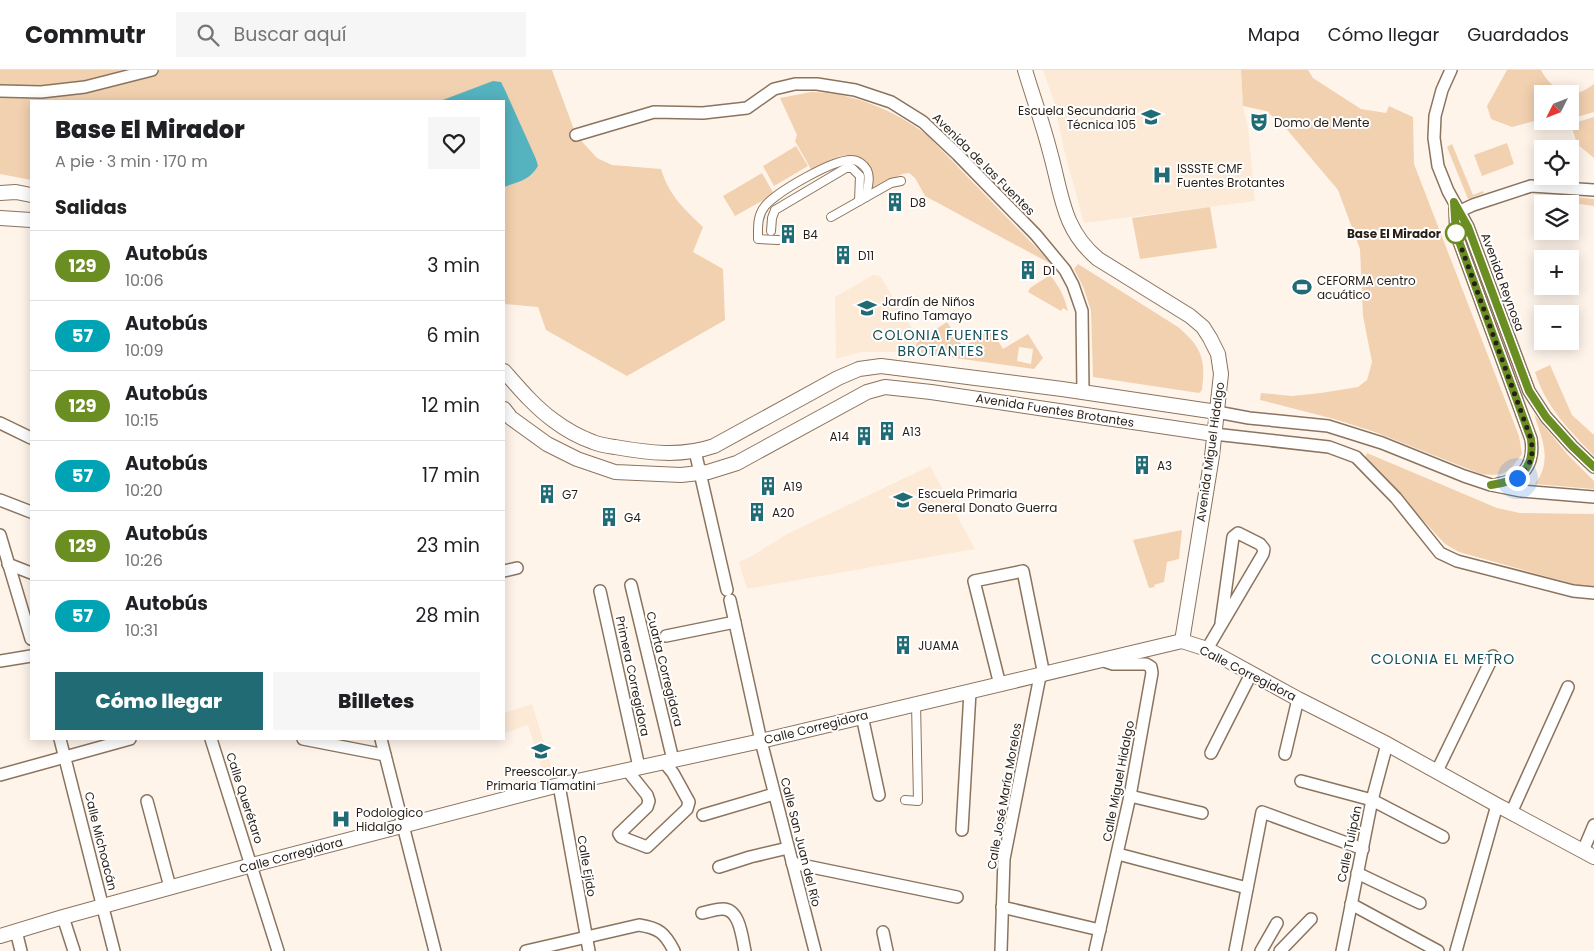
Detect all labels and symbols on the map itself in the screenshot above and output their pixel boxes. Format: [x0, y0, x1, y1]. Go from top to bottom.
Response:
north arrow [1534, 85, 1579, 130]
place label: Escuela Secundaria Técnica 105 [1018, 102, 1136, 133]
school or university icon: Escuela Secundaria Técnica 105 [1140, 106, 1162, 128]
street label: Avenida de las Fuentes [929, 109, 1039, 219]
theatre icon: Domo de Mente [1248, 111, 1270, 133]
place label: Domo de Mente [1274, 114, 1369, 131]
place label: ISSSTE CMF Fuentes Brotantes [1177, 160, 1285, 191]
hospital icon: ISSSTE CMF Fuentes Brotantes [1151, 164, 1173, 186]
building icon: D8 [884, 191, 906, 213]
place label: D8 [910, 194, 926, 211]
marker: Base El Mirador [1445, 222, 1467, 244]
building icon: B4 [777, 223, 799, 245]
place label: Base El Mirador [1347, 225, 1441, 242]
place label: B4 [803, 226, 818, 243]
street label: Avenida Reynosa [1477, 230, 1529, 334]
building icon: D11 [832, 244, 854, 266]
place label: D11 [858, 247, 874, 264]
building icon: D1 [1017, 259, 1039, 281]
place label: D1 [1043, 262, 1055, 279]
place label: CEFORMA centro acuático [1317, 272, 1416, 303]
sports icon: CEFORMA centro acuático [1291, 276, 1313, 298]
place label: Jardín de Niños Rufino Tamayo [882, 293, 975, 324]
school or university icon: Jardín de Niños Rufino Tamayo [856, 297, 878, 319]
district label: COLONIA FUENTES BROTANTES [873, 325, 1009, 361]
street label: Avenida Miguel Hidalgo [1192, 381, 1228, 523]
street label: Avenida Fuentes Brotantes [975, 389, 1135, 431]
building icon: A13 [876, 420, 898, 442]
place label: A13 [902, 423, 921, 440]
building icon: A14 [853, 425, 875, 447]
place label: A14 [830, 428, 849, 445]
building icon: A3 [1131, 454, 1153, 476]
place label: A3 [1157, 457, 1172, 474]
your location [1505, 466, 1530, 491]
building icon: A19 [757, 475, 779, 497]
place label: A19 [783, 478, 803, 495]
building icon: G7 [536, 483, 558, 505]
place label: Escuela Primaria General Donato Guerra [918, 485, 1057, 516]
place label: G7 [562, 486, 578, 503]
school or university icon: Escuela Primaria General Donato Guerra [892, 489, 914, 511]
building icon: A20 [746, 501, 768, 523]
place label: A20 [772, 504, 795, 521]
building icon: G4 [598, 506, 620, 528]
place label: G4 [624, 509, 641, 526]
street label: Cuarta Corregidora [642, 610, 688, 728]
street label: Primera Corregidora [612, 614, 654, 738]
building icon: JUAMA [892, 634, 914, 656]
place label: JUAMA [918, 637, 959, 654]
street label: Calle Corregidora [1197, 641, 1299, 705]
district label: COLONIA EL METRO [1371, 649, 1515, 669]
street label: Calle Corregidora [762, 706, 870, 748]
street label: Calle Miguel Hidalgo [1098, 719, 1138, 843]
street label: Calle José María Morelos [983, 721, 1025, 871]
school or university icon: Preescolar y Primaria Tlamatini [530, 740, 552, 762]
street label: Calle Querétaro [222, 750, 268, 846]
place label: Preescolar y Primaria Tlamatini [486, 763, 596, 794]
street label: Calle San Juan del Río [777, 776, 825, 909]
street label: Calle Michoacán [81, 790, 121, 892]
place label: Podologico Hidalgo [356, 804, 423, 835]
street label: Calle Tulipán [1333, 804, 1365, 884]
hospital icon: Podologico Hidalgo [330, 808, 352, 830]
street label: Calle Corregidora [237, 833, 345, 877]
street label: Calle Ejido [573, 834, 601, 898]

